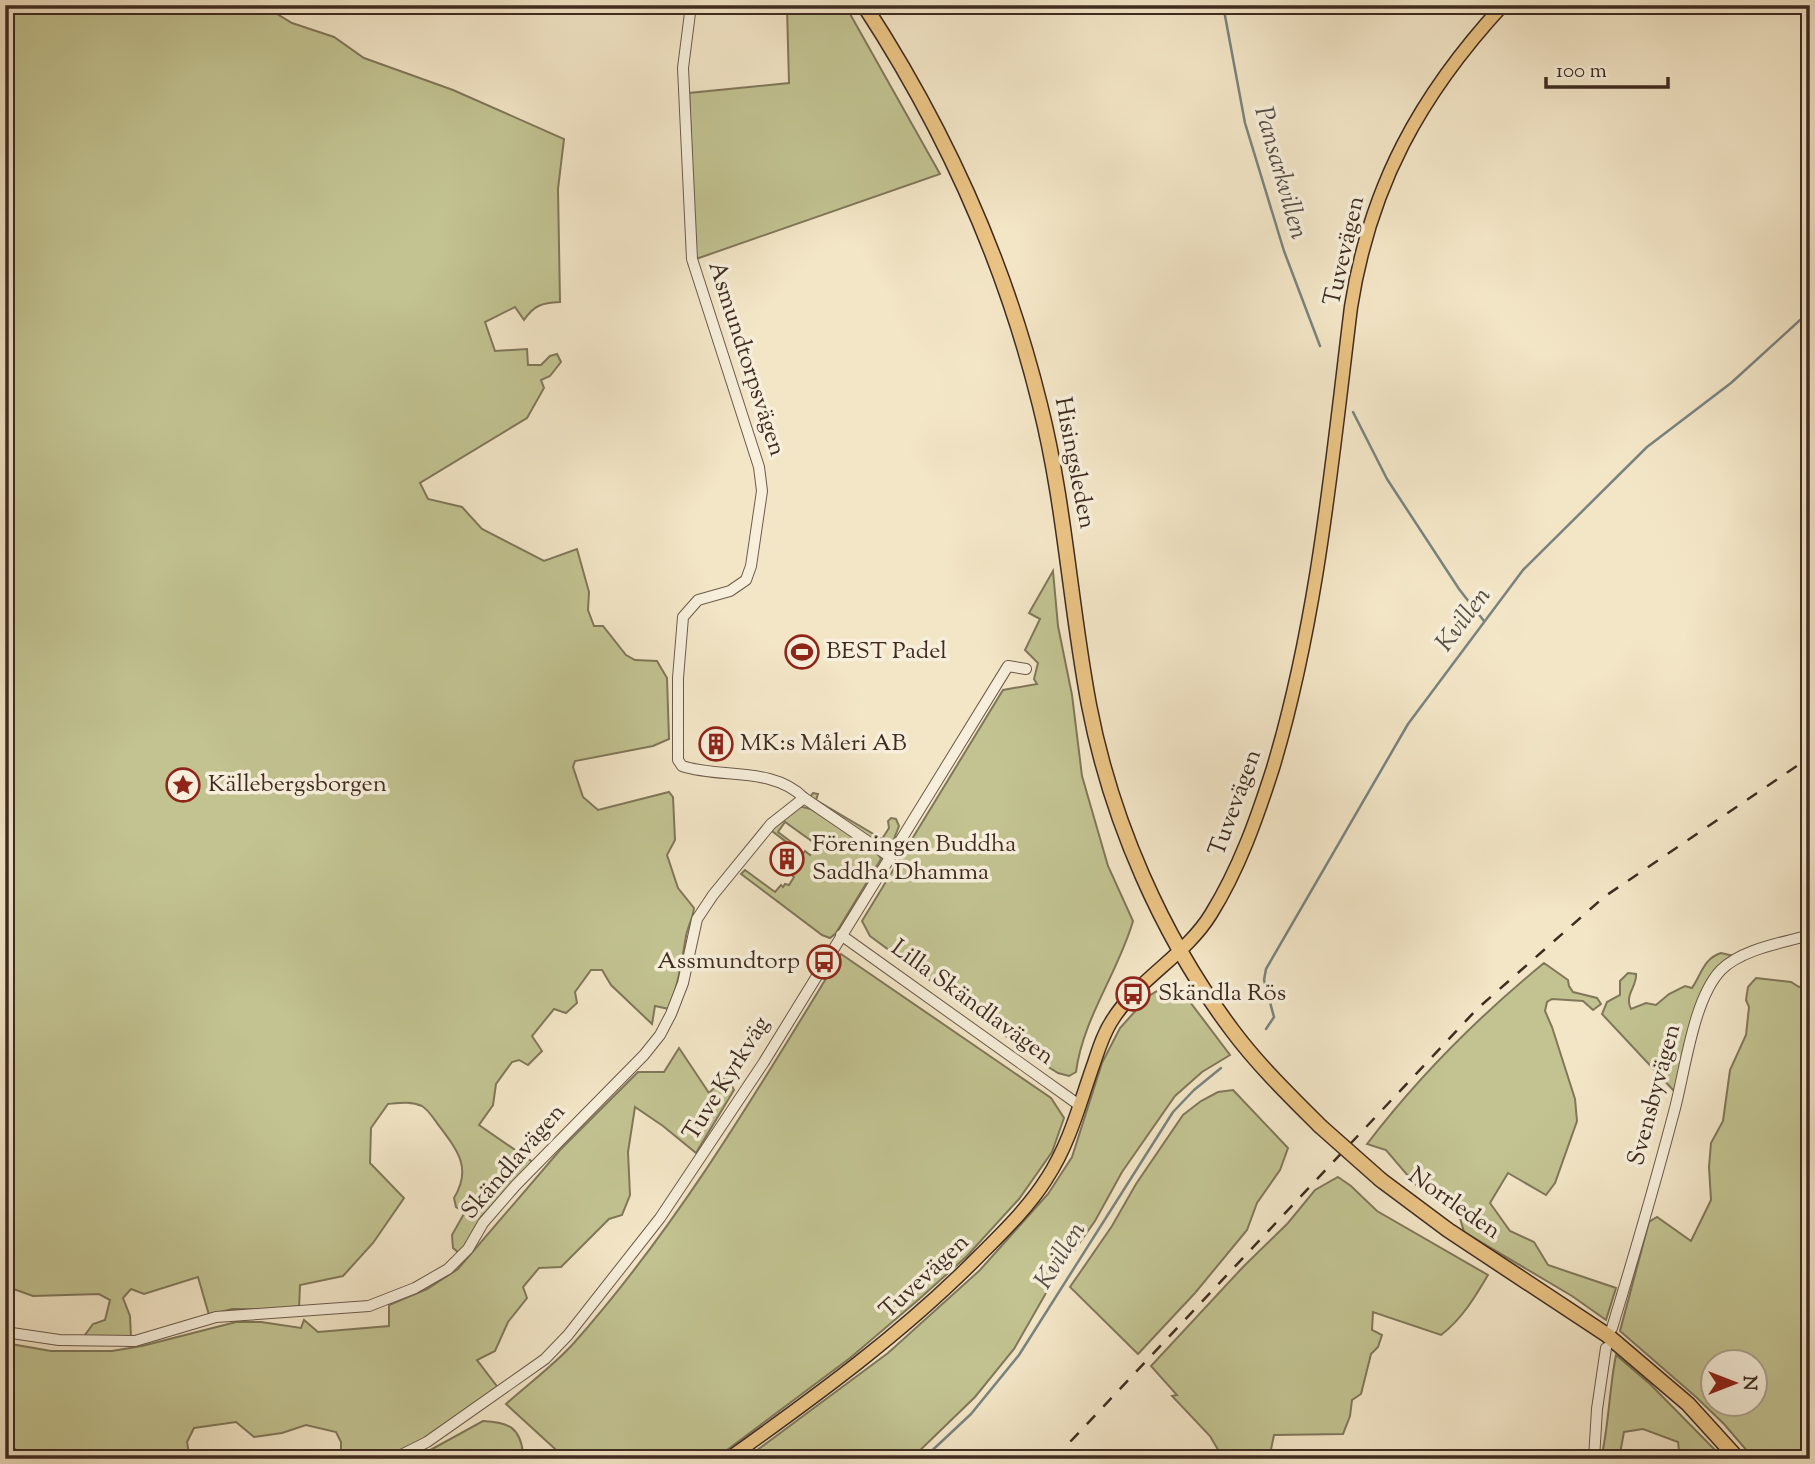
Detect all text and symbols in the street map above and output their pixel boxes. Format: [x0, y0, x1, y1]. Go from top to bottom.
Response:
scale bar [1546, 46, 1668, 90]
text: 100 m [1556, 57, 1607, 87]
water label: Pansarkvillen [1243, 102, 1317, 244]
street label: Tuvevägen [1316, 193, 1374, 309]
street label: Asmundtorpsvägen [698, 257, 794, 461]
street label: Hisingsleden [1045, 394, 1103, 532]
water label: Kvillen [1427, 579, 1501, 660]
sports icon: BEST Padel [783, 633, 821, 671]
place label: BEST Padel [826, 635, 947, 669]
building icon: MK:s Måleri AB [697, 725, 735, 763]
place label: MK:s Måleri AB [740, 727, 907, 761]
street label: Tuvevägen [1201, 745, 1271, 861]
place icon: Källebergsborgen [164, 766, 202, 804]
place label: Källebergsborgen [208, 768, 387, 802]
place label: Föreningen Buddha Saddha Dhamma [812, 828, 1016, 890]
building icon: Föreningen Buddha Saddha Dhamma [768, 840, 806, 878]
street label: Lilla Skändlavägen [883, 932, 1061, 1074]
bus stop icon: Assmundtorp [805, 943, 843, 981]
place label: Assmundtorp [657, 945, 800, 979]
bus stop icon: Skändla Rös [1114, 975, 1152, 1013]
place label: Skändla Rös [1158, 977, 1286, 1011]
street label: Tuve Kyrkväg [675, 1010, 779, 1148]
street label: Svensbyvägen [1620, 1020, 1690, 1170]
street label: Skändlavägen [454, 1097, 574, 1227]
street label: Norrleden [1401, 1160, 1507, 1248]
water label: Kvillen [1026, 1215, 1096, 1297]
street label: Tuvevägen [873, 1227, 977, 1327]
north arrow [1700, 1348, 1770, 1418]
text: N [1735, 1375, 1762, 1391]

